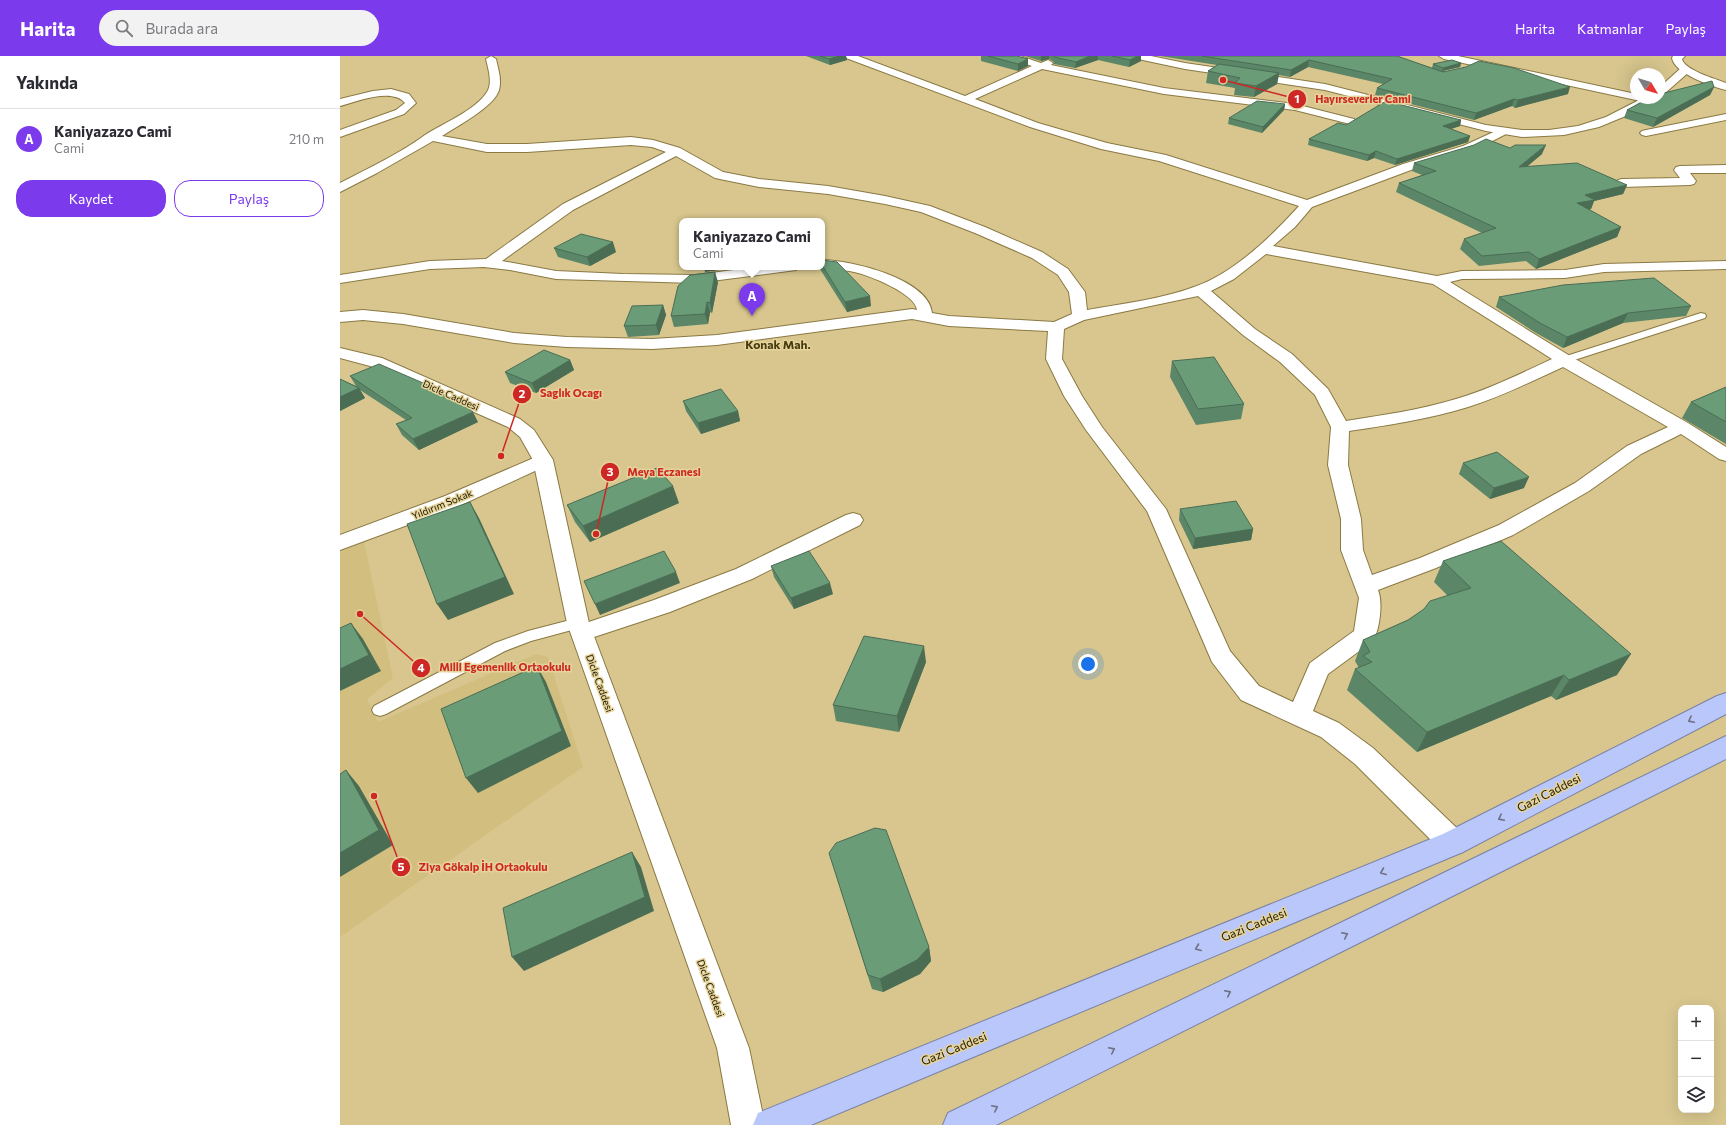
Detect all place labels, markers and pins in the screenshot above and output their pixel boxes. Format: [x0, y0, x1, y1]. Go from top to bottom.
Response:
callout: Hayırseverler Cami [1287, 88, 1419, 111]
pin: A [739, 283, 765, 316]
callout: Saglık Ocagı [512, 382, 610, 405]
callout: Meya Eczanesi [600, 460, 709, 483]
callout: Milli Egemenlik Ortaokulu [411, 656, 579, 679]
callout: Ziya Gökalp İH Ortaokulu [391, 855, 556, 878]

